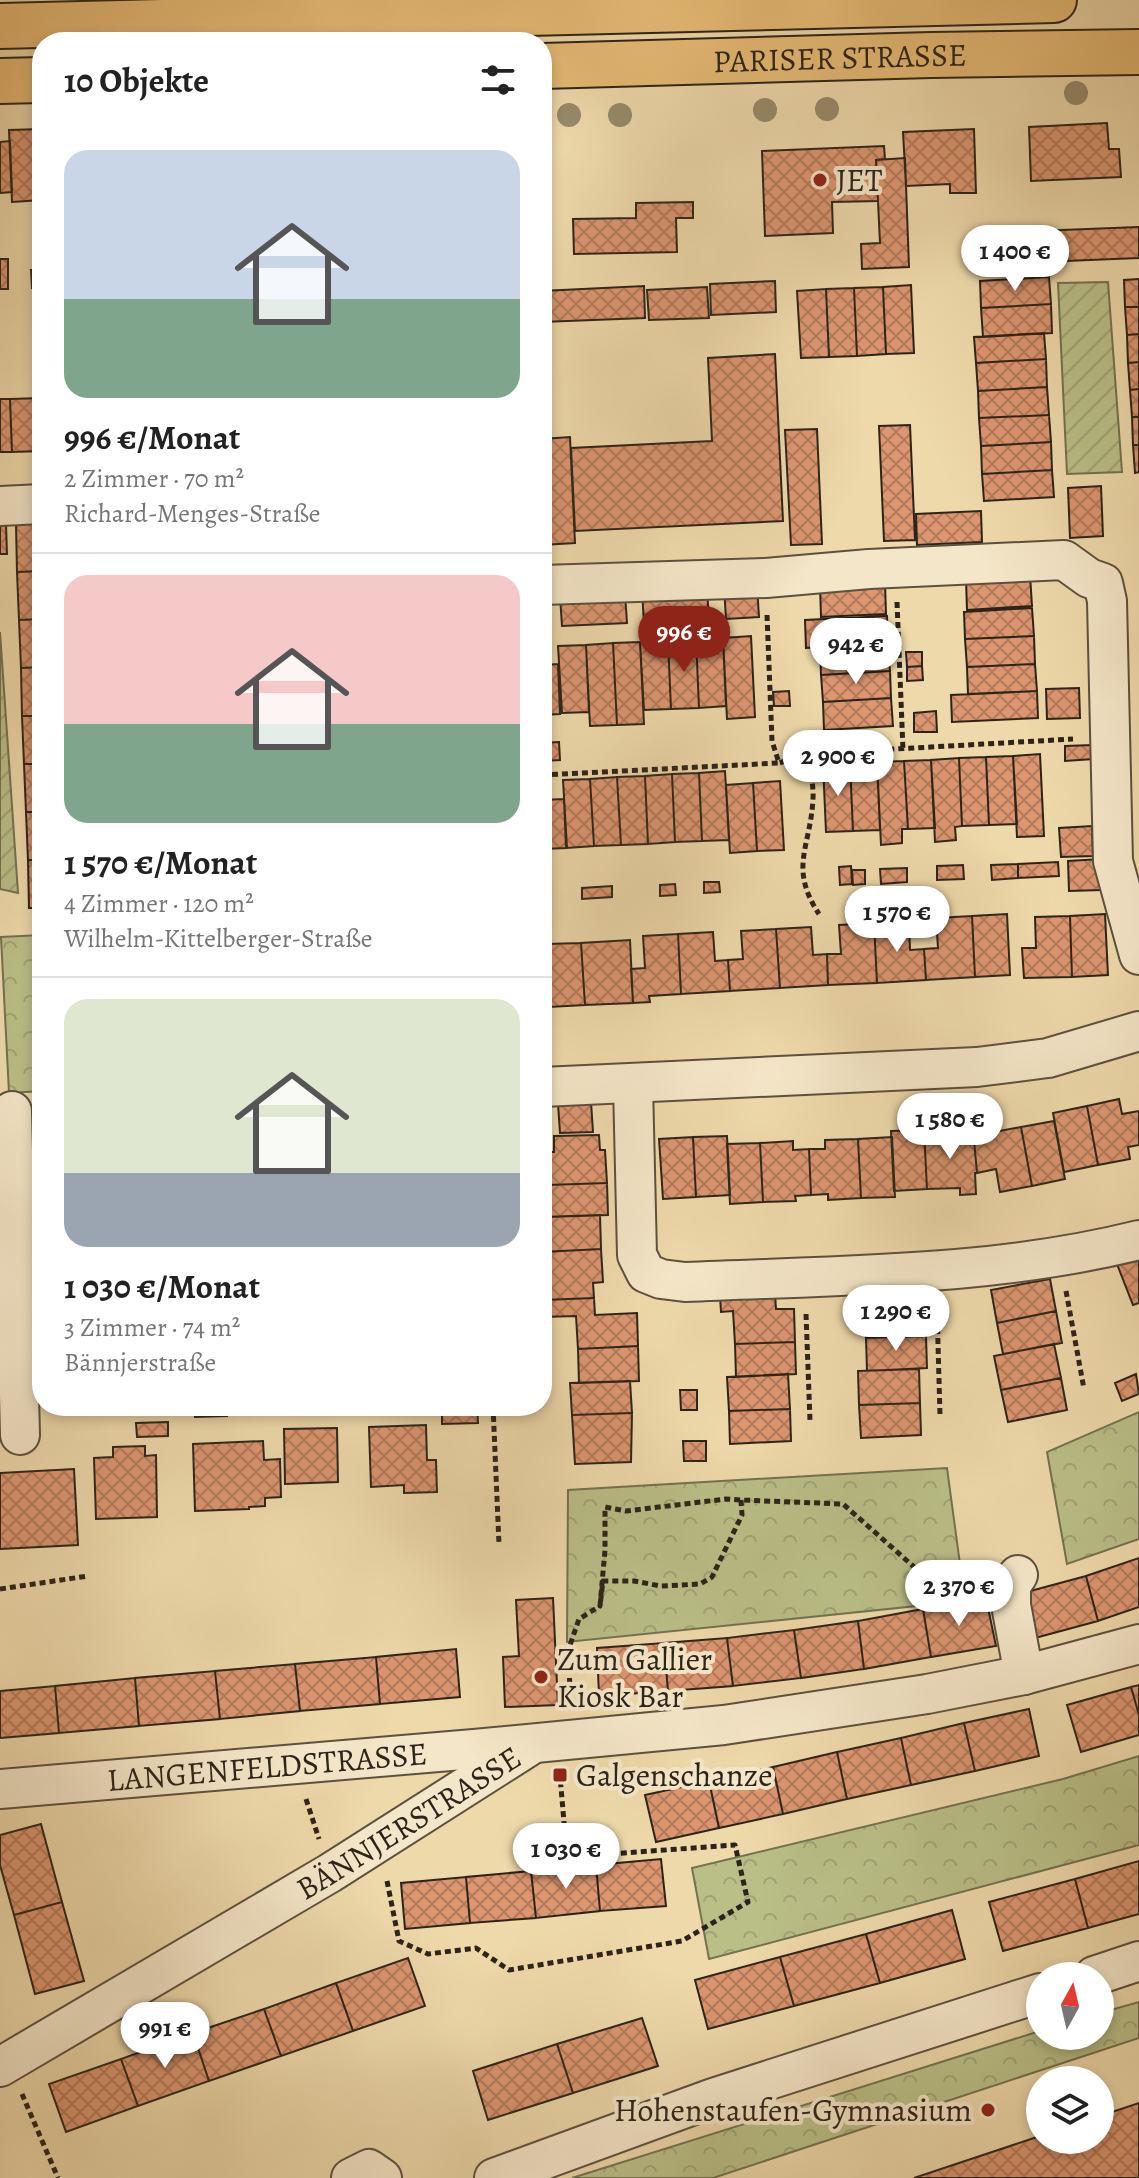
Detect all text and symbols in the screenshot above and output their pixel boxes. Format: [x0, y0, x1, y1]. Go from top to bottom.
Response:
street label: PARISER STRASSE [712, 32, 967, 83]
text: 10 Objekte [64, 57, 209, 104]
icon: filters [476, 58, 520, 102]
place label: JET [836, 158, 883, 202]
marker: JET [811, 171, 829, 189]
icon: home [220, 202, 364, 346]
pin: 1 400 € [941, 225, 1089, 293]
text: 1 400 € [979, 233, 1051, 268]
text: 996 €/Monat [64, 414, 240, 461]
text: 2 Zimmer · 70 m² [64, 461, 244, 496]
text: Richard-Menges-Straße [64, 496, 320, 531]
pin: 996 € [628, 606, 740, 674]
text: 996 € [656, 614, 712, 649]
pin: 942 € [800, 618, 912, 686]
text: 942 € [828, 626, 884, 661]
icon: home [220, 627, 364, 771]
pin: 2 900 € [764, 730, 912, 798]
text: 2 900 € [801, 738, 875, 773]
text: 1 570 €/Monat [64, 839, 257, 886]
text: 4 Zimmer · 120 m² [64, 886, 254, 921]
pin: 1 570 € [823, 886, 971, 954]
text: 1 570 € [863, 894, 931, 929]
text: Wilhelm-Kittelberger-Straße [64, 921, 372, 956]
icon: home [220, 1051, 364, 1195]
pin: 1 580 € [876, 1093, 1024, 1161]
text: 1 580 € [915, 1101, 985, 1136]
text: 1 030 €/Monat [64, 1263, 260, 1310]
pin: 1 290 € [822, 1285, 970, 1353]
text: 1 290 € [861, 1293, 931, 1328]
text: 3 Zimmer · 74 m² [64, 1310, 240, 1345]
text: Bännjerstraße [64, 1345, 216, 1380]
pin: 2 370 € [885, 1560, 1033, 1628]
text: 2 370 € [923, 1568, 995, 1603]
place label: Zum Gallier Kiosk Bar [557, 1637, 712, 1718]
marker: Zum Gallier Kiosk Bar [532, 1668, 550, 1686]
street label: LANGENFELDSTRASSE [105, 1731, 429, 1802]
street label: BÄNNJERSTRASSE [288, 1735, 529, 1910]
place label: Galgenschanze [576, 1753, 773, 1797]
marker: Galgenschanze [551, 1766, 569, 1784]
pin: 1 030 € [492, 1823, 640, 1891]
text: 1 030 € [531, 1831, 601, 1866]
north arrow [1026, 1962, 1114, 2050]
map controls [1026, 1962, 1114, 2154]
pin: 991 € [109, 2002, 221, 2070]
text: 991 € [139, 2010, 191, 2045]
button: layers [1026, 2066, 1114, 2154]
place label: Hohenstaufen-Gymnasium [614, 2088, 972, 2132]
marker: Hohenstaufen-Gymnasium [979, 2101, 997, 2119]

